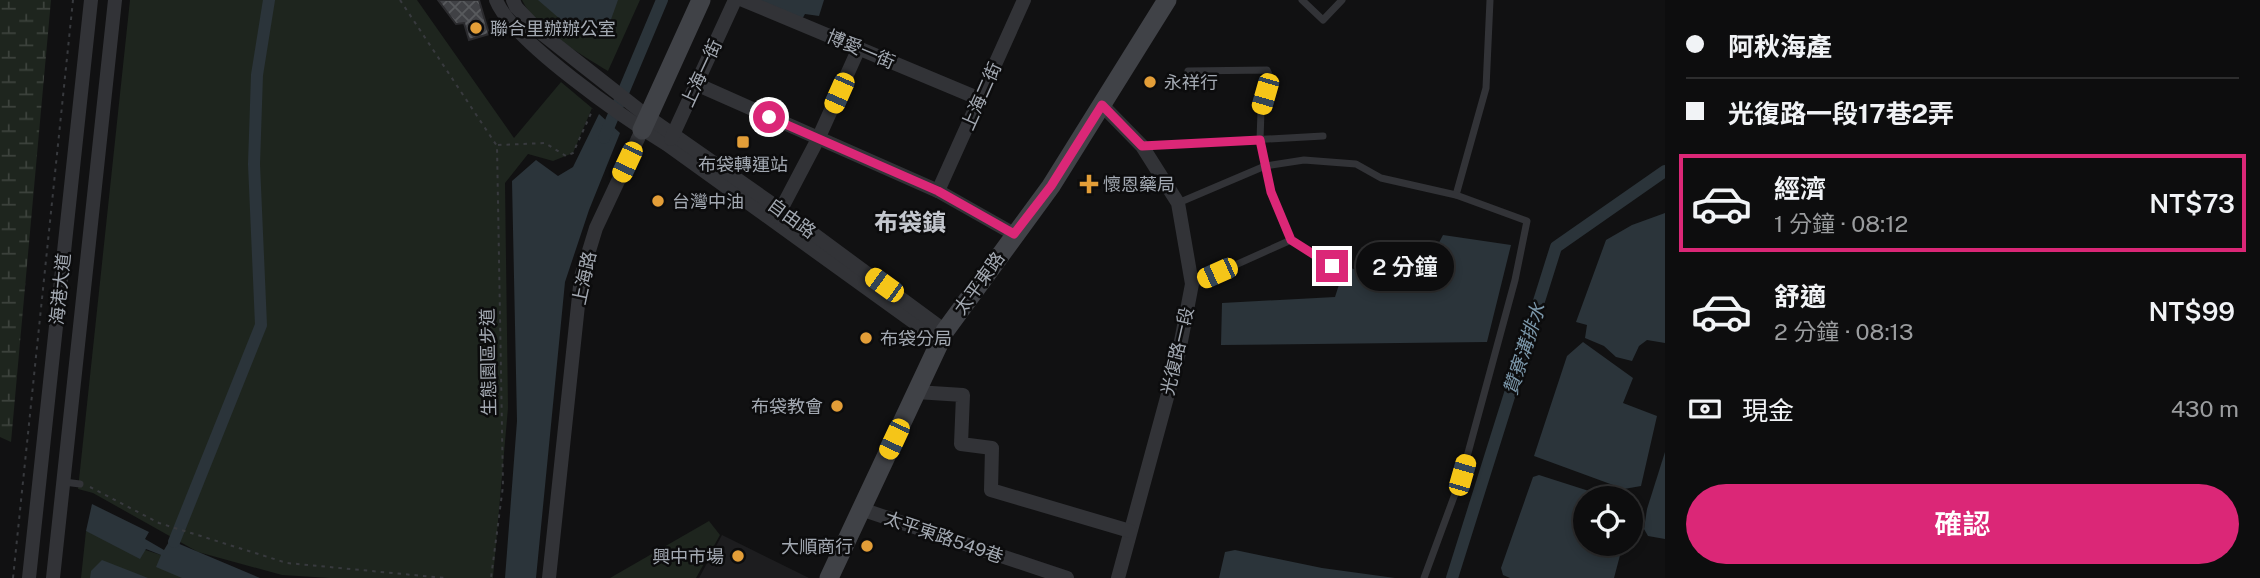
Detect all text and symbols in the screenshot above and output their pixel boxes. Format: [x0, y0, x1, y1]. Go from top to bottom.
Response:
place label: 聯合里辦辦公室 [490, 18, 616, 39]
marker: 聯合里辦辦公室 [468, 20, 484, 36]
street label: 博愛一街 [824, 25, 898, 73]
text: 阿秋海產 [1728, 31, 1832, 62]
street label: 上海一街 [676, 36, 726, 110]
street label: 上海二街 [957, 59, 1005, 133]
car [821, 70, 858, 116]
car [1250, 71, 1281, 117]
place label: 永祥行 [1164, 72, 1218, 93]
marker: 永祥行 [1142, 74, 1158, 90]
text: 光復路一段17巷2弄 [1728, 98, 1954, 129]
route start [753, 101, 785, 133]
marker: 布袋轉運站 [735, 134, 751, 150]
car [609, 139, 646, 185]
place label: 布袋轉運站 [698, 154, 788, 175]
icon: car [1690, 172, 1753, 235]
text: 經濟 [1774, 173, 1826, 204]
place label: 懷恩藥局 [1103, 174, 1175, 195]
marker: 懷恩藥局 [1081, 176, 1097, 192]
text: NT$73 [2149, 188, 2235, 219]
place label: 台灣中油 [672, 191, 744, 212]
marker: 台灣中油 [650, 193, 666, 209]
street label: 自由路 [764, 194, 820, 242]
district label: 布袋鎮 [874, 208, 946, 236]
text: 1 分鐘 · 08:12 [1774, 210, 1908, 237]
callout: 2 分鐘 [1356, 242, 1454, 290]
street label: 太平東路 [949, 248, 1009, 318]
street label: 上海路 [568, 249, 600, 307]
route end [1316, 250, 1348, 282]
street label: 海港大道 [46, 252, 74, 326]
text: 2 分鐘 [1372, 253, 1438, 280]
car [1194, 255, 1241, 291]
car [861, 264, 908, 306]
icon: car [1690, 280, 1753, 343]
text: 舒適 [1774, 281, 1826, 312]
text: NT$99 [2148, 296, 2235, 327]
water label: 贊寮溝排水 [1499, 299, 1549, 398]
street label: 光復路一段 [1157, 305, 1197, 397]
street label: 生態園區步道 [477, 308, 499, 416]
text: 2 分鐘 · 08:13 [1774, 318, 1913, 345]
place label: 布袋分局 [880, 328, 952, 349]
marker: 布袋分局 [858, 330, 874, 346]
icon: cash [1686, 390, 1724, 428]
text: 現金 [1742, 395, 1794, 426]
text: 430 m [2171, 395, 2239, 422]
place label: 布袋教會 [751, 396, 823, 417]
marker: 布袋教會 [829, 398, 845, 414]
car [876, 416, 913, 462]
car [1447, 452, 1478, 498]
button: 確認 [1686, 484, 2239, 564]
map controls [1573, 486, 1643, 556]
button: locate [1573, 486, 1643, 556]
street label: 太平東路549巷 [882, 507, 1006, 567]
place label: 大順商行 [781, 536, 853, 557]
marker: 大順商行 [859, 538, 875, 554]
place label: 興中市場 [652, 546, 724, 567]
marker: 興中市場 [730, 548, 746, 564]

